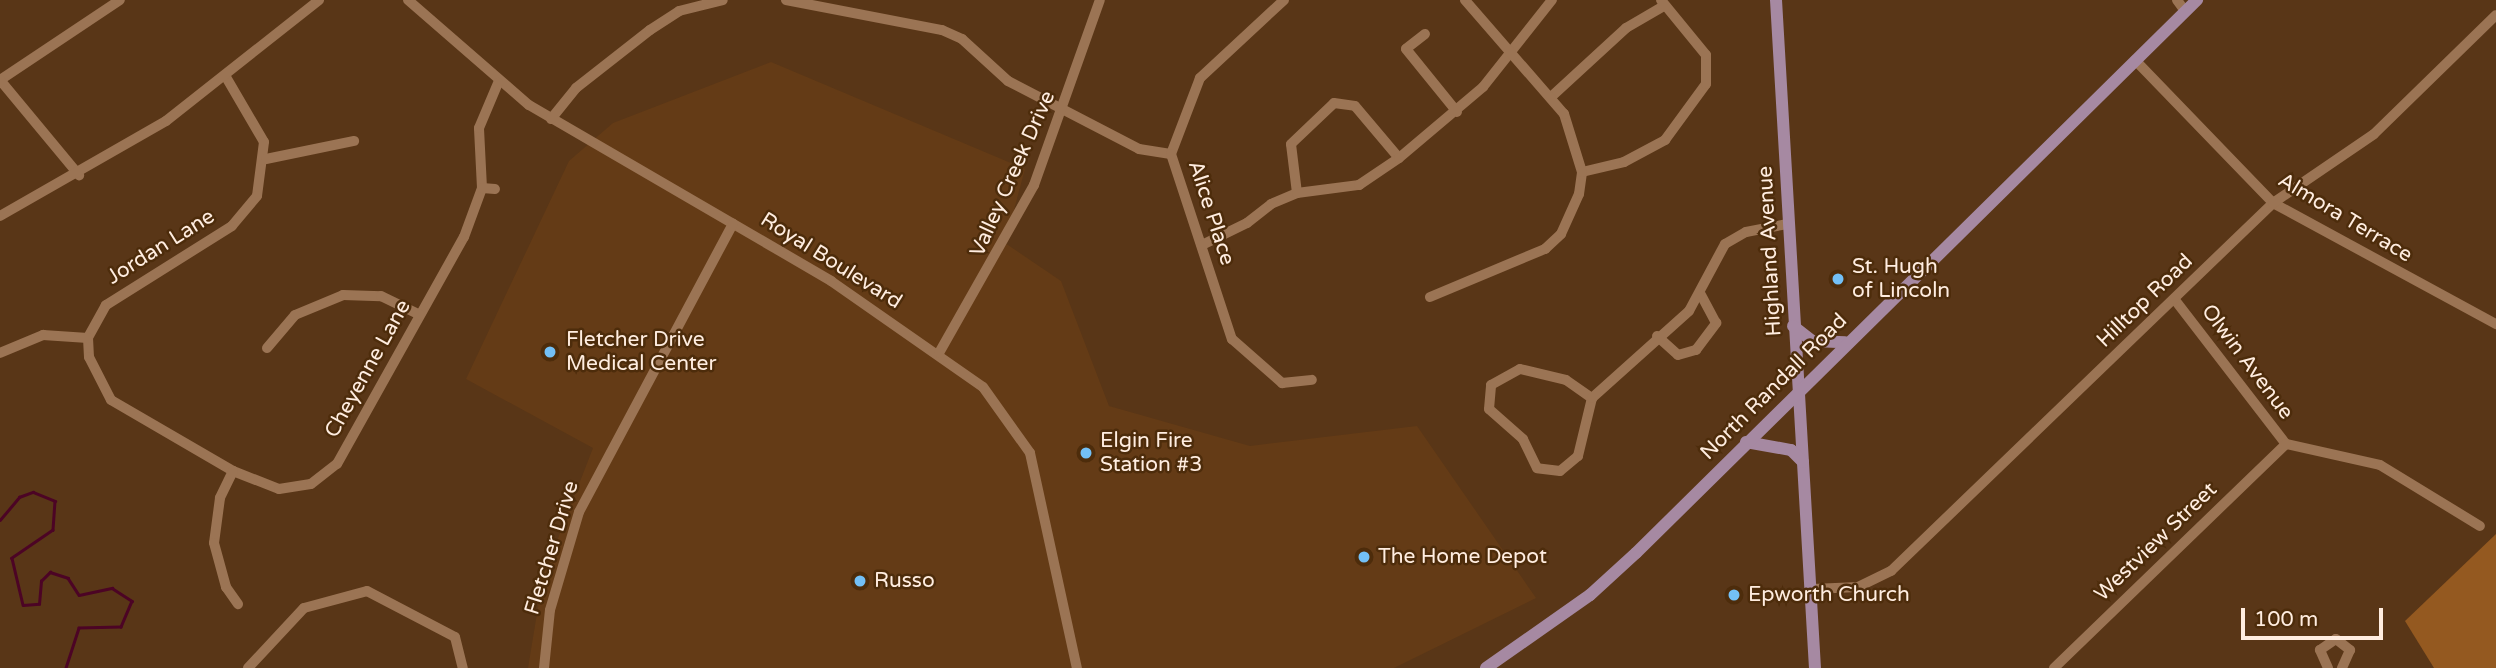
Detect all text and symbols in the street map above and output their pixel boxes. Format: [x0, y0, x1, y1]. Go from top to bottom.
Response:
street label: Valley Creek Drive [965, 87, 1061, 261]
street label: Alice Place [1182, 158, 1240, 268]
street label: Highland Avenue [1753, 165, 1787, 337]
street label: Almora Terrace [2273, 168, 2417, 268]
street label: Jordan Lane [103, 204, 219, 290]
street label: Royal Boulevard [756, 207, 906, 315]
street label: Hilltop Road [2092, 249, 2198, 353]
place label: St. Hugh of Lincoln [1852, 254, 1950, 304]
marker: St. Hugh of Lincoln [1830, 271, 1846, 287]
street label: Cheyenne Lane [320, 296, 416, 442]
street label: Olwin Avenue [2196, 300, 2298, 424]
street label: North Randall Road [1695, 308, 1853, 466]
place label: Fletcher Drive Medical Center [566, 327, 717, 377]
marker: Fletcher Drive Medical Center [540, 342, 560, 362]
place label: Elgin Fire Station #3 [1100, 428, 1202, 478]
marker: Elgin Fire Station #3 [1078, 445, 1094, 461]
street label: Westview Street [2090, 477, 2222, 607]
street label: Fletcher Drive [520, 478, 584, 618]
place label: The Home Depot [1378, 544, 1547, 570]
marker: The Home Depot [1356, 549, 1372, 565]
place label: Russo [874, 568, 935, 594]
marker: Russo [852, 573, 868, 589]
place label: Epworth Church [1748, 582, 1910, 608]
marker: Epworth Church [1726, 587, 1742, 603]
scale bar [2244, 594, 2386, 638]
text: 100 m [2254, 607, 2318, 632]

